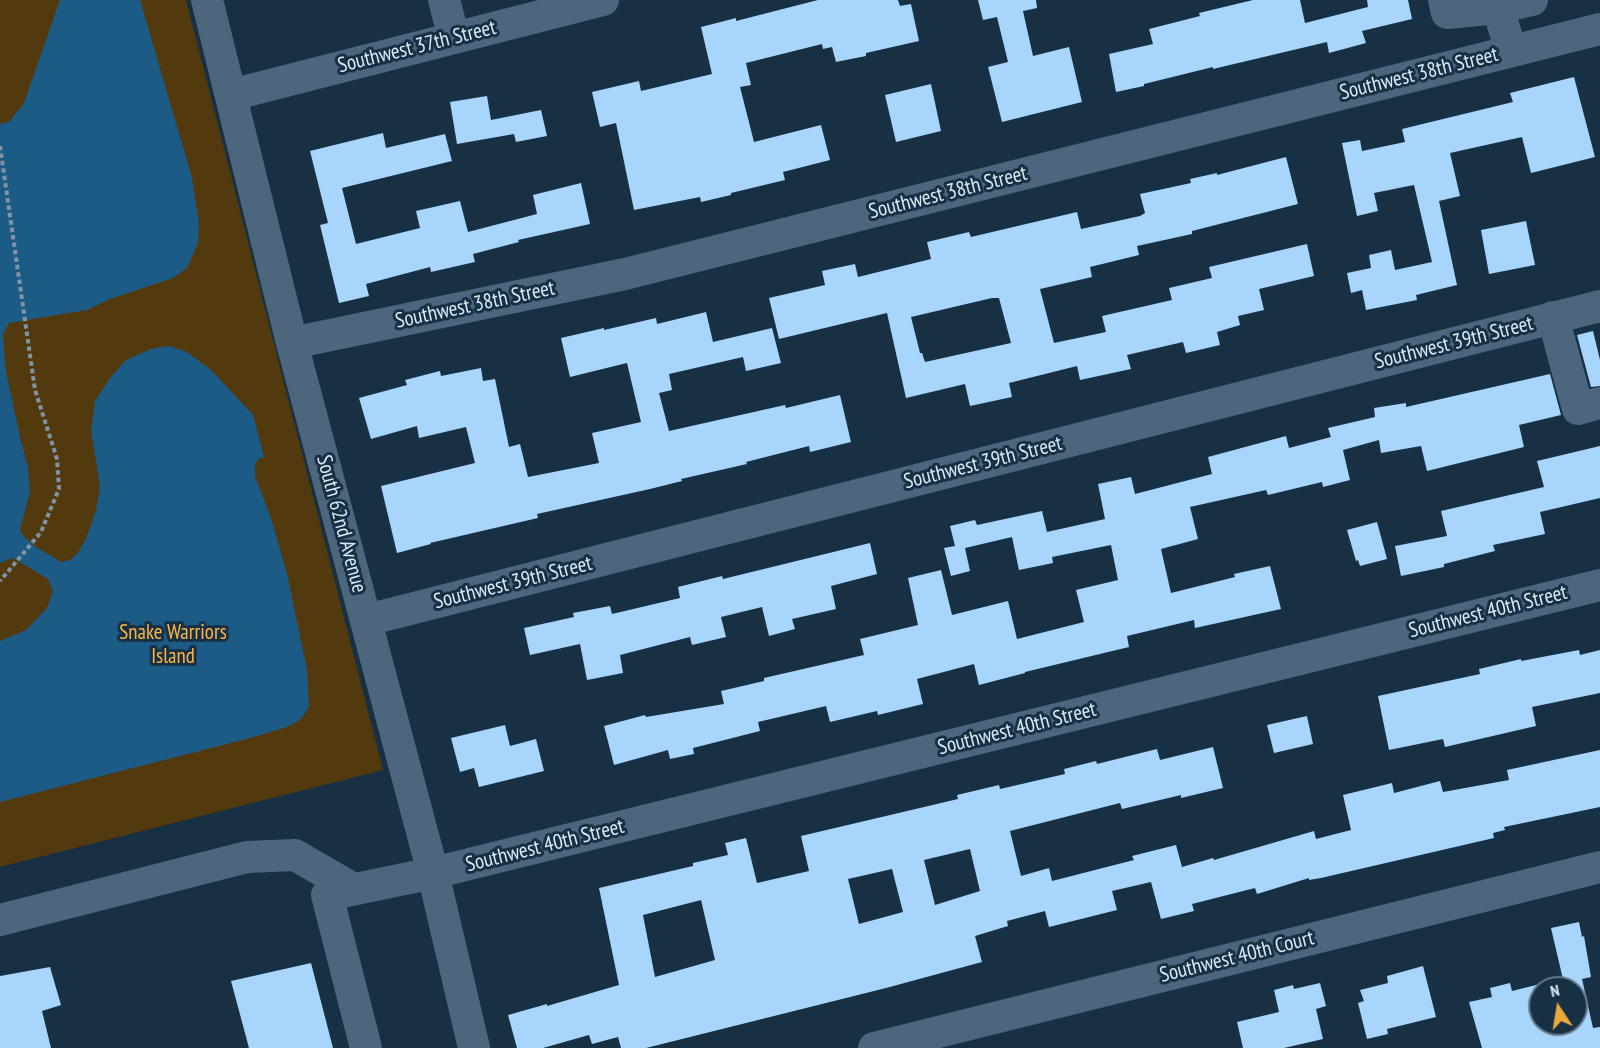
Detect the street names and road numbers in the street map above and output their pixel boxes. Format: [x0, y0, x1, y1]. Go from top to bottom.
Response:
street label: Southwest 37th Street [335, 15, 499, 79]
street label: Southwest 38th Street [1337, 42, 1501, 106]
street label: Southwest 38th Street [866, 161, 1030, 225]
street label: Southwest 38th Street [393, 276, 557, 334]
street label: Southwest 39th Street [1372, 311, 1536, 375]
street label: Southwest 39th Street [901, 431, 1065, 495]
street label: South 62nd Avenue [311, 452, 371, 596]
street label: Southwest 39th Street [431, 551, 595, 615]
street label: Southwest 40th Street [1406, 580, 1570, 644]
street label: Southwest 40th Street [935, 697, 1099, 761]
street label: Southwest 40th Street [463, 814, 627, 878]
street label: Southwest 40th Court [1157, 926, 1317, 988]

